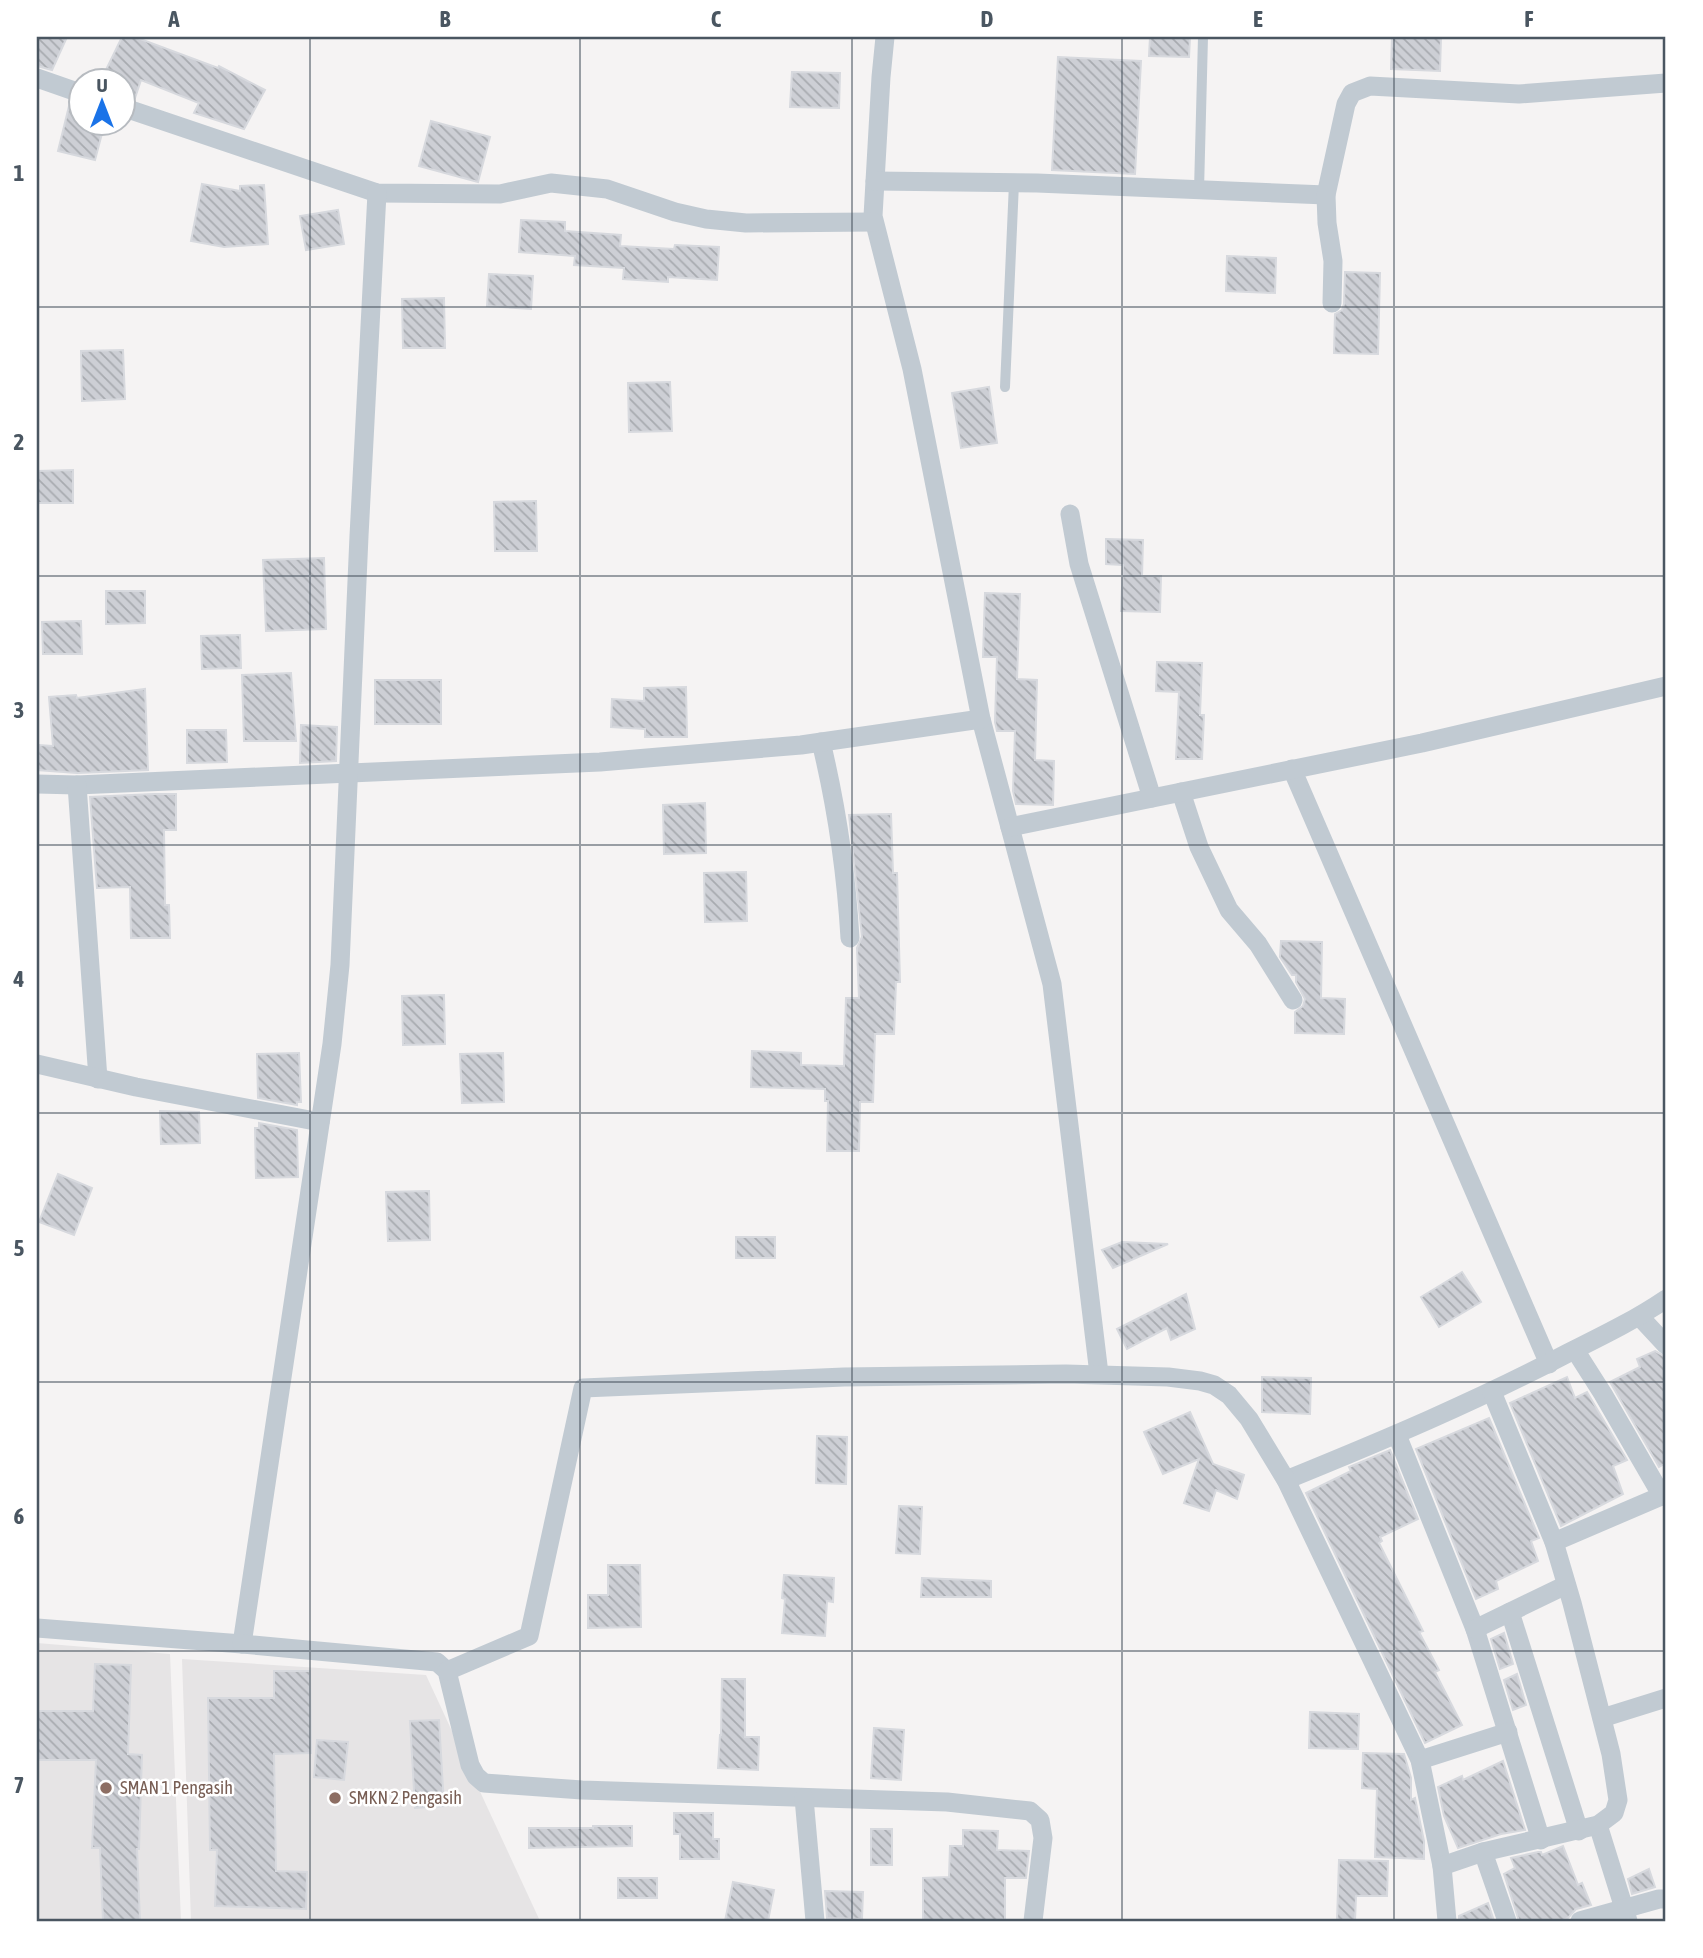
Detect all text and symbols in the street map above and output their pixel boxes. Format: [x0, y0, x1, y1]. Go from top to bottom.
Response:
text: A [167, 6, 180, 32]
text: B [440, 6, 451, 32]
text: C [711, 6, 722, 32]
text: D [981, 6, 994, 32]
text: E [1253, 6, 1263, 32]
text: F [1524, 6, 1534, 32]
north arrow [66, 66, 136, 136]
text: U [96, 74, 108, 96]
text: 1 [14, 160, 25, 186]
text: 2 [14, 429, 24, 455]
text: 3 [14, 697, 24, 723]
text: 4 [13, 966, 25, 992]
text: 5 [14, 1235, 25, 1261]
text: 6 [14, 1503, 25, 1529]
text: 7 [14, 1772, 24, 1798]
place label: SMAN 1 Pengasih [120, 1777, 233, 1798]
marker: SMAN 1 Pengasih [98, 1780, 114, 1796]
place label: SMKN 2 Pengasih [349, 1787, 462, 1808]
marker: SMKN 2 Pengasih [327, 1790, 343, 1806]

